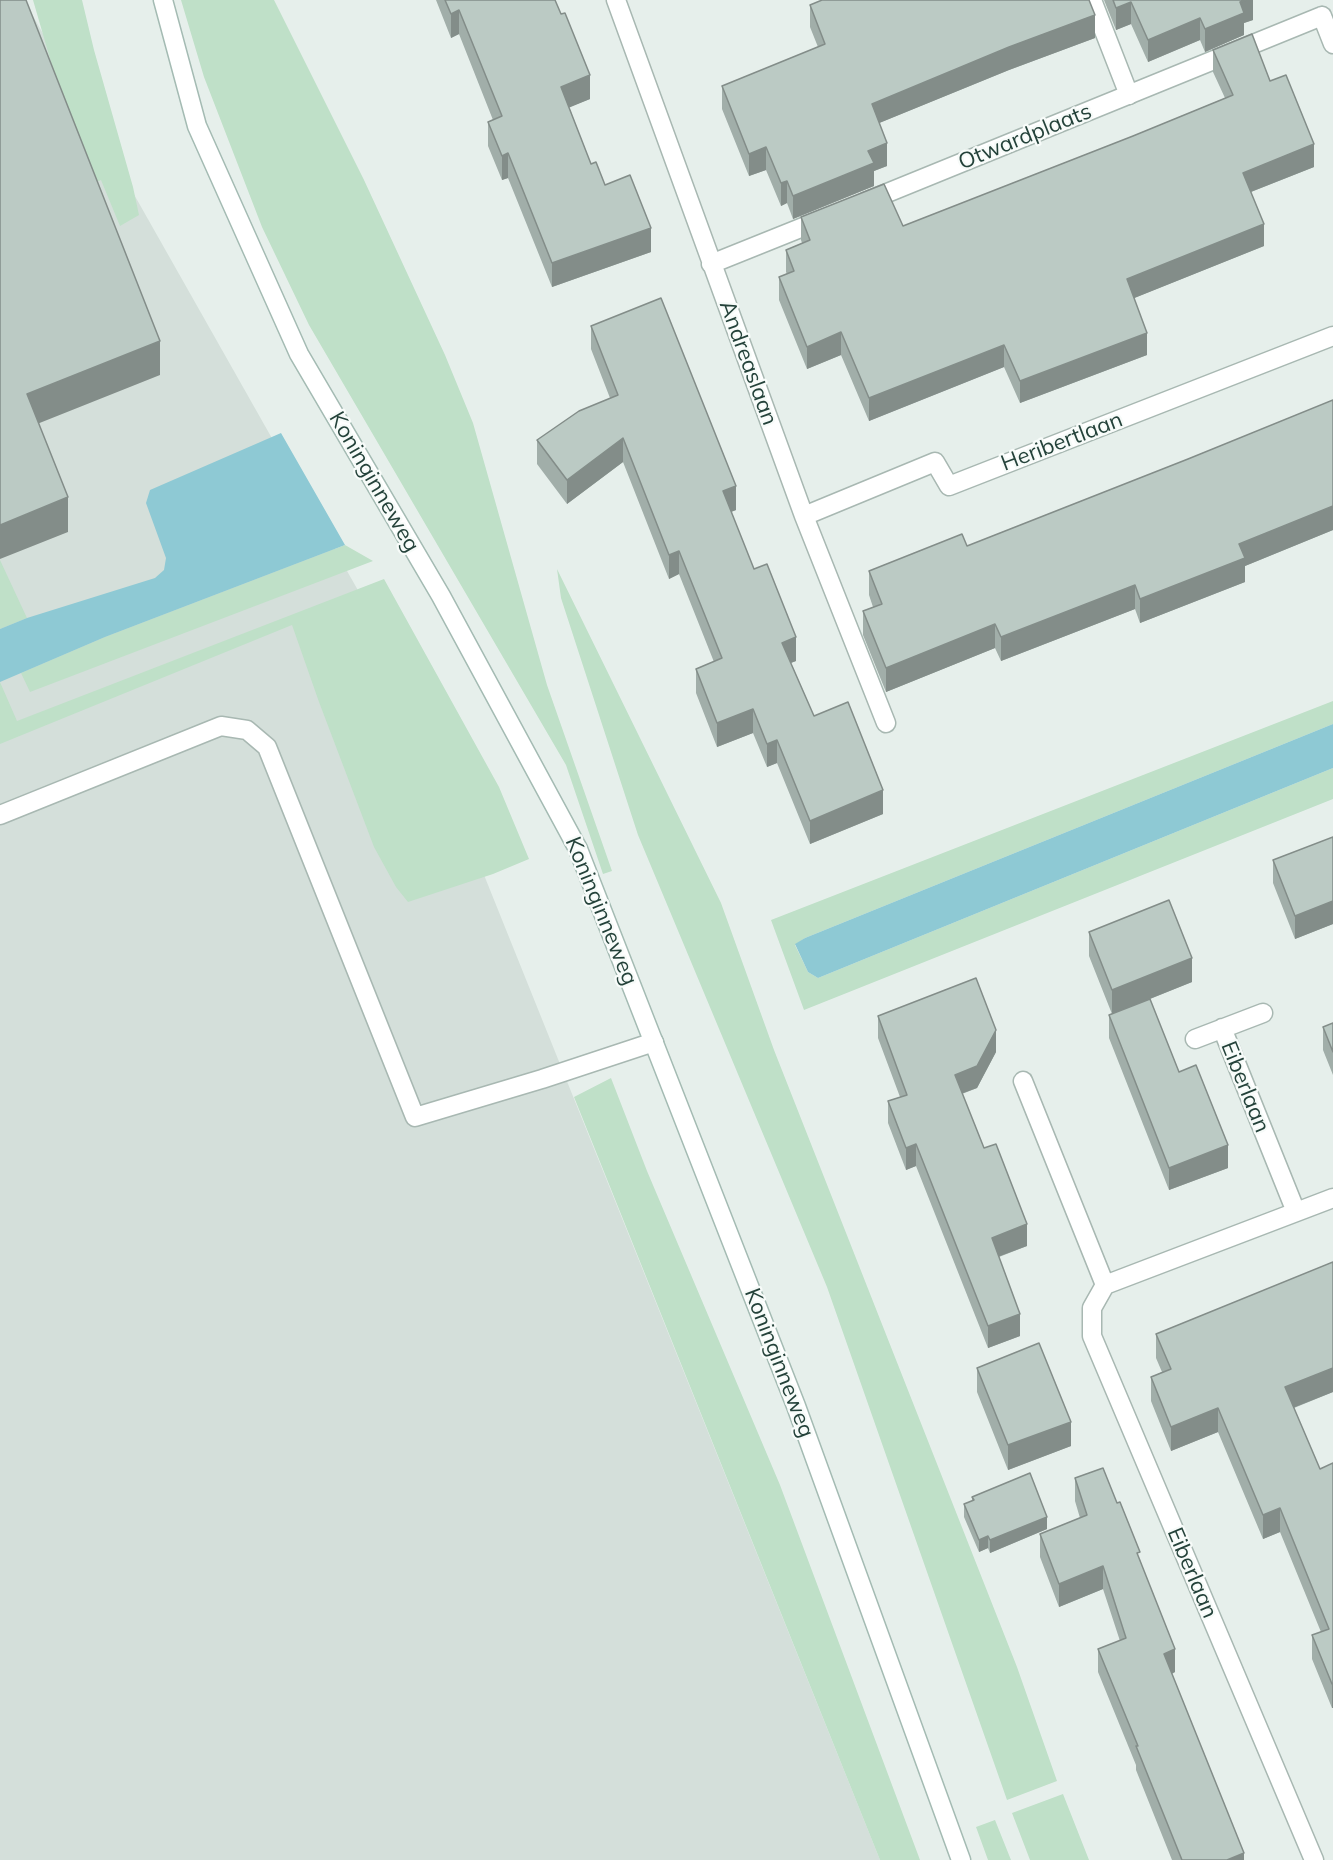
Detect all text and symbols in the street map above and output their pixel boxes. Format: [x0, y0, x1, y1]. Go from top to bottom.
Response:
street label: Otwardplaats [954, 98, 1096, 176]
street label: Andreaslaan [713, 297, 783, 429]
street label: Koninginneweg [323, 407, 425, 557]
street label: Heribertlaan [998, 407, 1126, 477]
street label: Koninginneweg [559, 833, 643, 989]
street label: Eiberlaan [1215, 1038, 1275, 1136]
street label: Koninginneweg [738, 1285, 820, 1441]
street label: Eiberlaan [1161, 1524, 1223, 1622]

